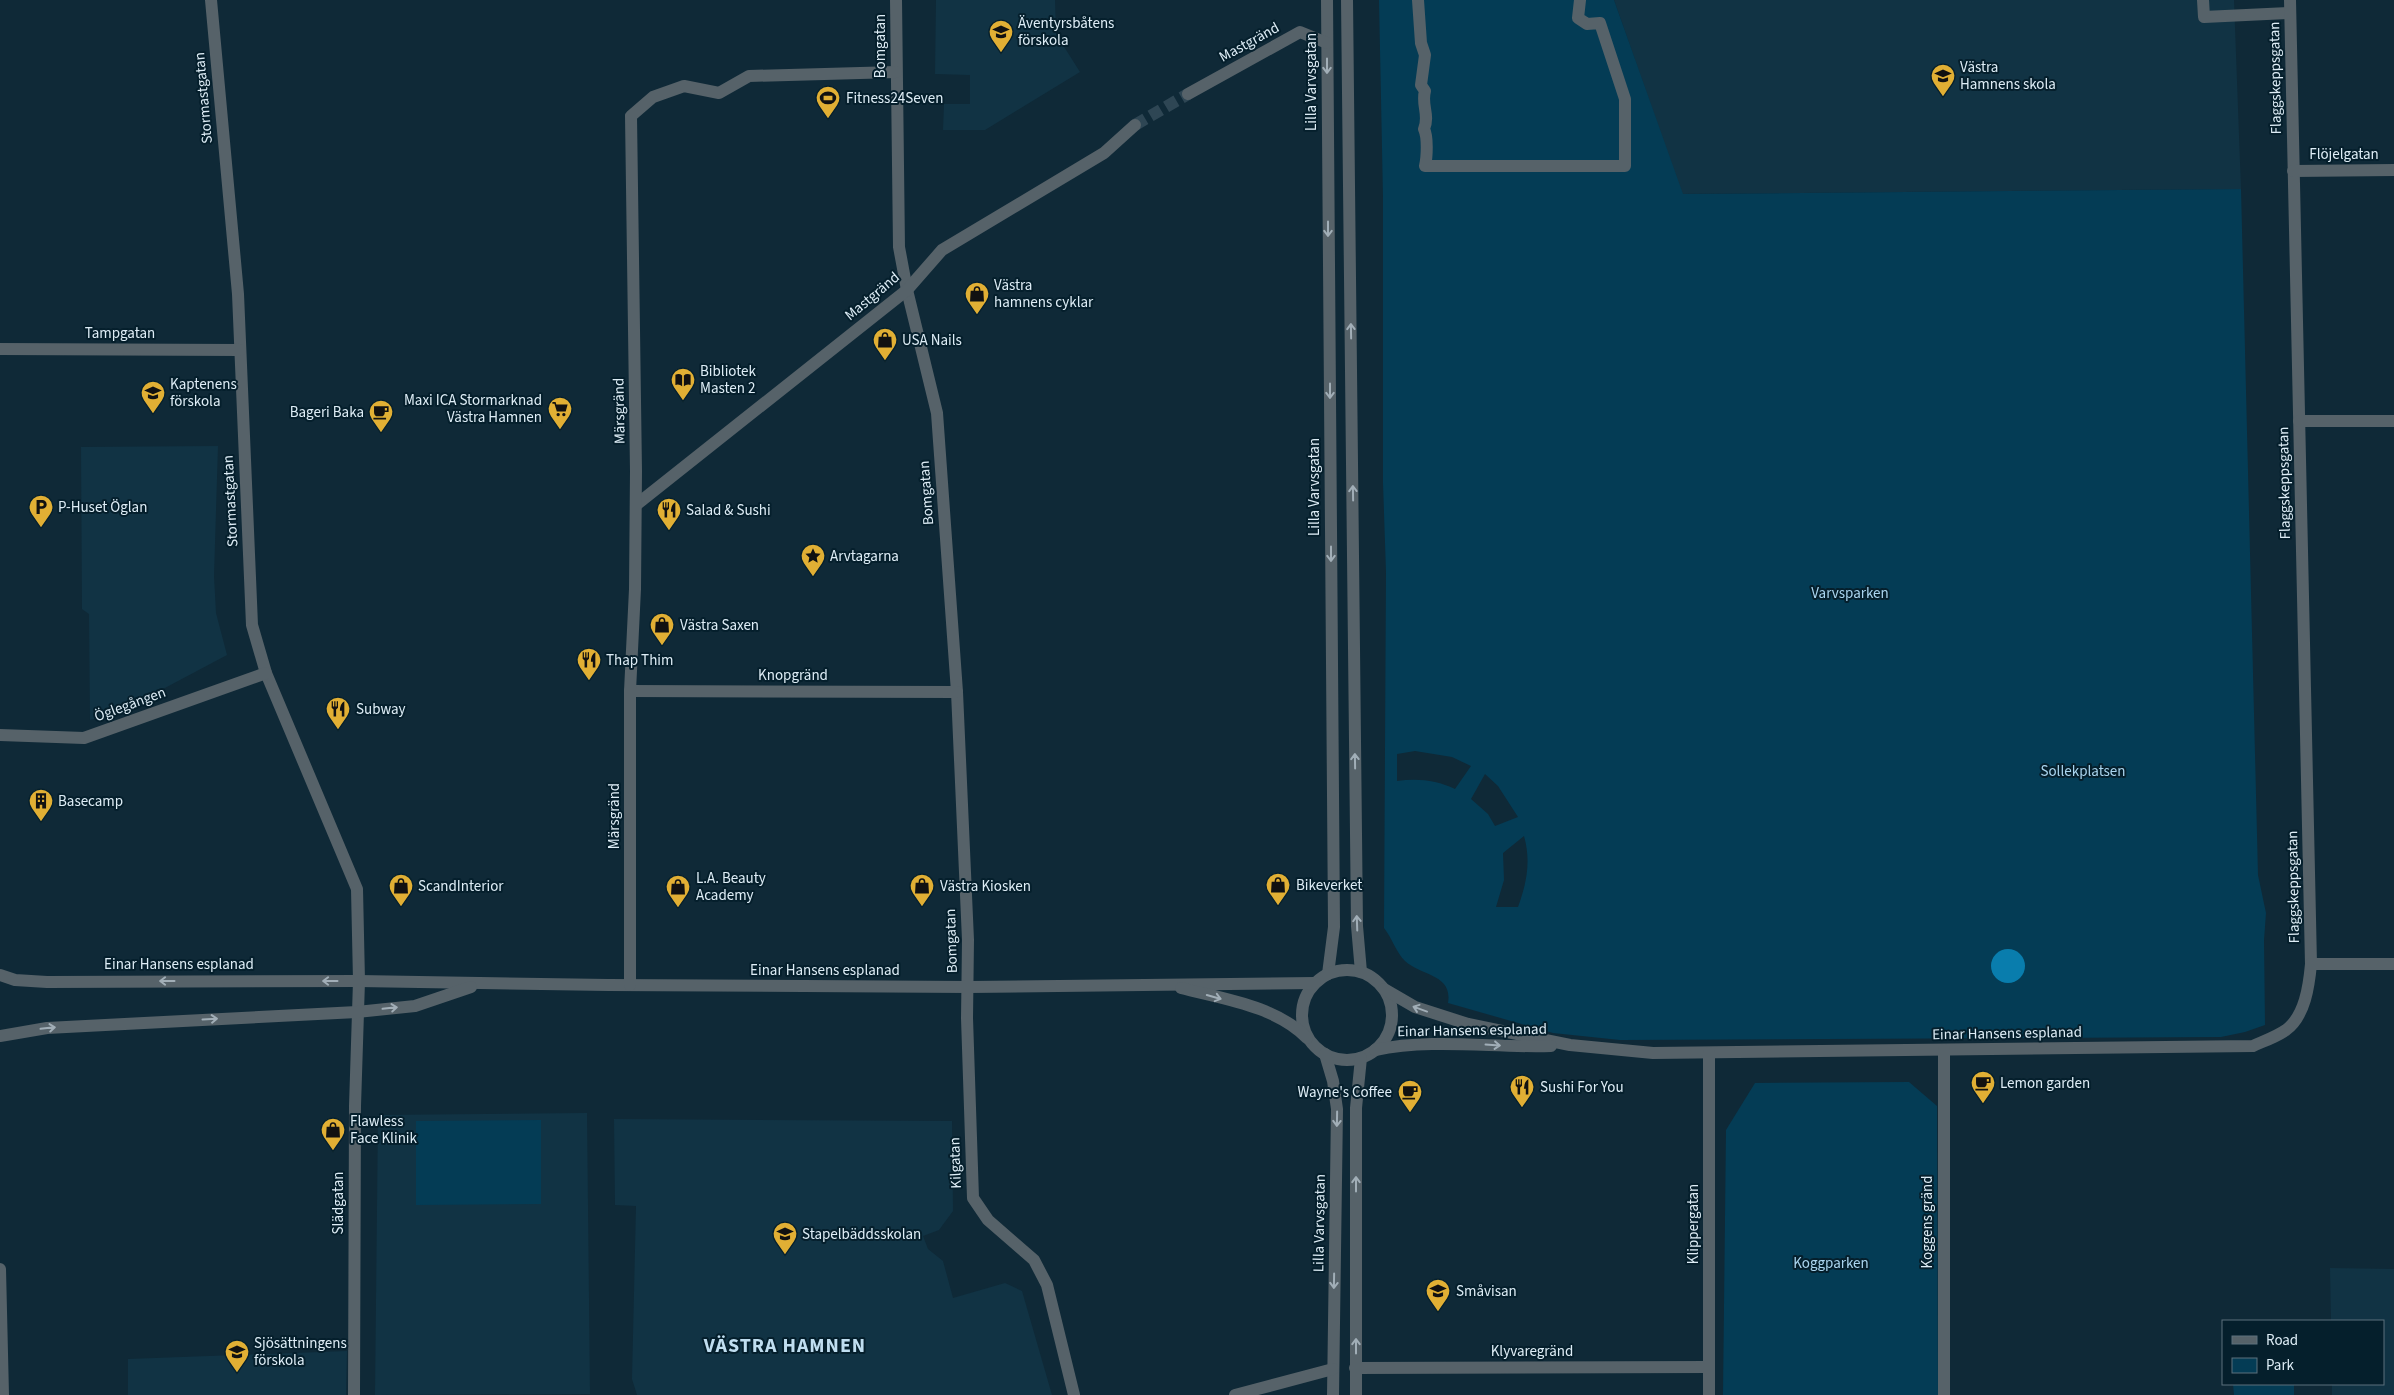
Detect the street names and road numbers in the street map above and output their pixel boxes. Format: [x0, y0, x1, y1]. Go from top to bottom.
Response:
street label: Bomgatan [870, 14, 891, 78]
street label: Mastgränd [1215, 17, 1283, 68]
street label: Flaggskeppsgatan [2264, 21, 2287, 135]
street label: Lilla Varvsgatan [1301, 33, 1322, 131]
street label: Stormastgatan [189, 51, 218, 145]
street label: Flöjelgatan [2309, 144, 2379, 165]
street label: Mastgränd [840, 267, 904, 326]
street label: Tampgatan [85, 323, 155, 344]
street label: Märsgränd [608, 378, 631, 444]
street label: Flaggskeppsgatan [2273, 426, 2296, 540]
street label: Lilla Varvsgatan [1304, 438, 1325, 536]
street label: Stormastgatan [218, 455, 243, 547]
street label: Bomgatan [914, 460, 939, 526]
street label: Knopgränd [758, 665, 828, 686]
street label: Öglegången [91, 682, 169, 727]
street label: Märsgränd [604, 783, 625, 849]
street label: Flaggskeppsgatan [2282, 830, 2305, 944]
street label: Bomgatan [940, 908, 963, 974]
street label: Einar Hansens esplanad [104, 954, 254, 975]
street label: Einar Hansens esplanad [750, 960, 900, 981]
street label: Einar Hansens esplanad [1397, 1019, 1547, 1042]
street label: Einar Hansens esplanad [1932, 1022, 2082, 1045]
street label: Kilgatan [944, 1137, 967, 1189]
street label: Slädgatan [328, 1172, 349, 1234]
street label: Lilla Varvsgatan [1308, 1174, 1331, 1272]
street label: Koggens gränd [1917, 1175, 1938, 1269]
street label: Klippergatan [1683, 1184, 1704, 1264]
street label: Klyvaregränd [1491, 1341, 1573, 1362]

